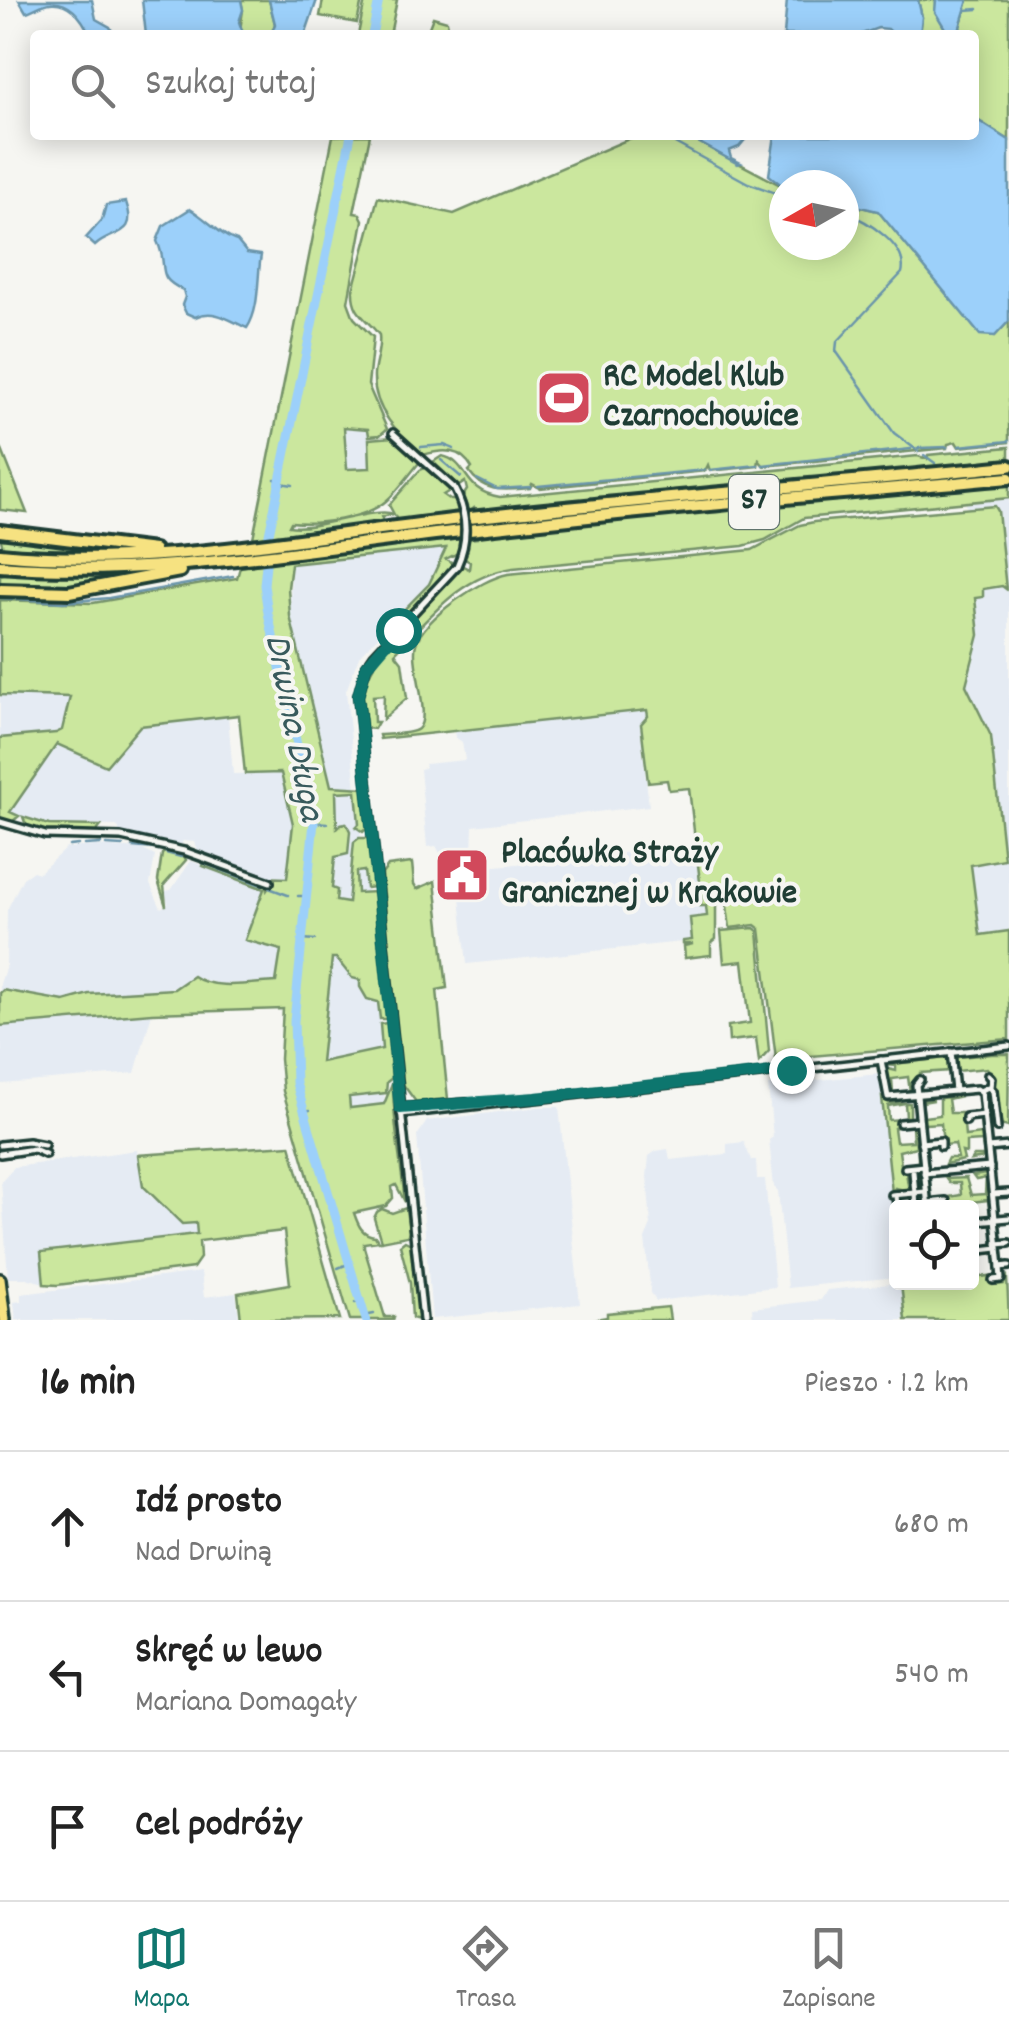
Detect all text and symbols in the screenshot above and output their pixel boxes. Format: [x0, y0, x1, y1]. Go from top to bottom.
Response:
search box [30, 30, 979, 140]
icon: search [65, 58, 120, 113]
text: Szukaj tutaj [145, 58, 317, 113]
north arrow [769, 170, 859, 260]
place label: RC Model Klub Czarnochowice [603, 353, 799, 443]
sports icon: RC Model Klub Czarnochowice [534, 368, 594, 428]
road number: S7 [729, 475, 779, 529]
route start [376, 608, 422, 654]
water label: Drwina Długa [247, 630, 337, 828]
place label: Placówka Straży Granicznej w Krakowie [501, 830, 797, 920]
public building icon: Placówka Straży Granicznej w Krakowie [432, 845, 492, 905]
route end [769, 1048, 815, 1094]
map controls [889, 1200, 979, 1290]
button: locate [889, 1200, 979, 1290]
text: 16 min [40, 1355, 135, 1415]
text: Pieszo · 1.2 km [804, 1362, 969, 1408]
text: Idź prosto [135, 1476, 282, 1531]
icon: ahead [40, 1499, 95, 1554]
text: 680 m [894, 1503, 969, 1549]
text: Nad Drwiną [135, 1531, 272, 1577]
text: Skręć w lewo [135, 1626, 322, 1681]
icon: left [40, 1649, 95, 1704]
text: 540 m [894, 1653, 969, 1699]
text: Mariana Domagały [135, 1681, 356, 1727]
icon: arrive [40, 1799, 95, 1854]
text: Cel podróży [135, 1799, 301, 1854]
tab: Mapa [133, 1921, 189, 2021]
tab: Trasa [456, 1921, 515, 2021]
tab: Zapisane [782, 1921, 876, 2021]

